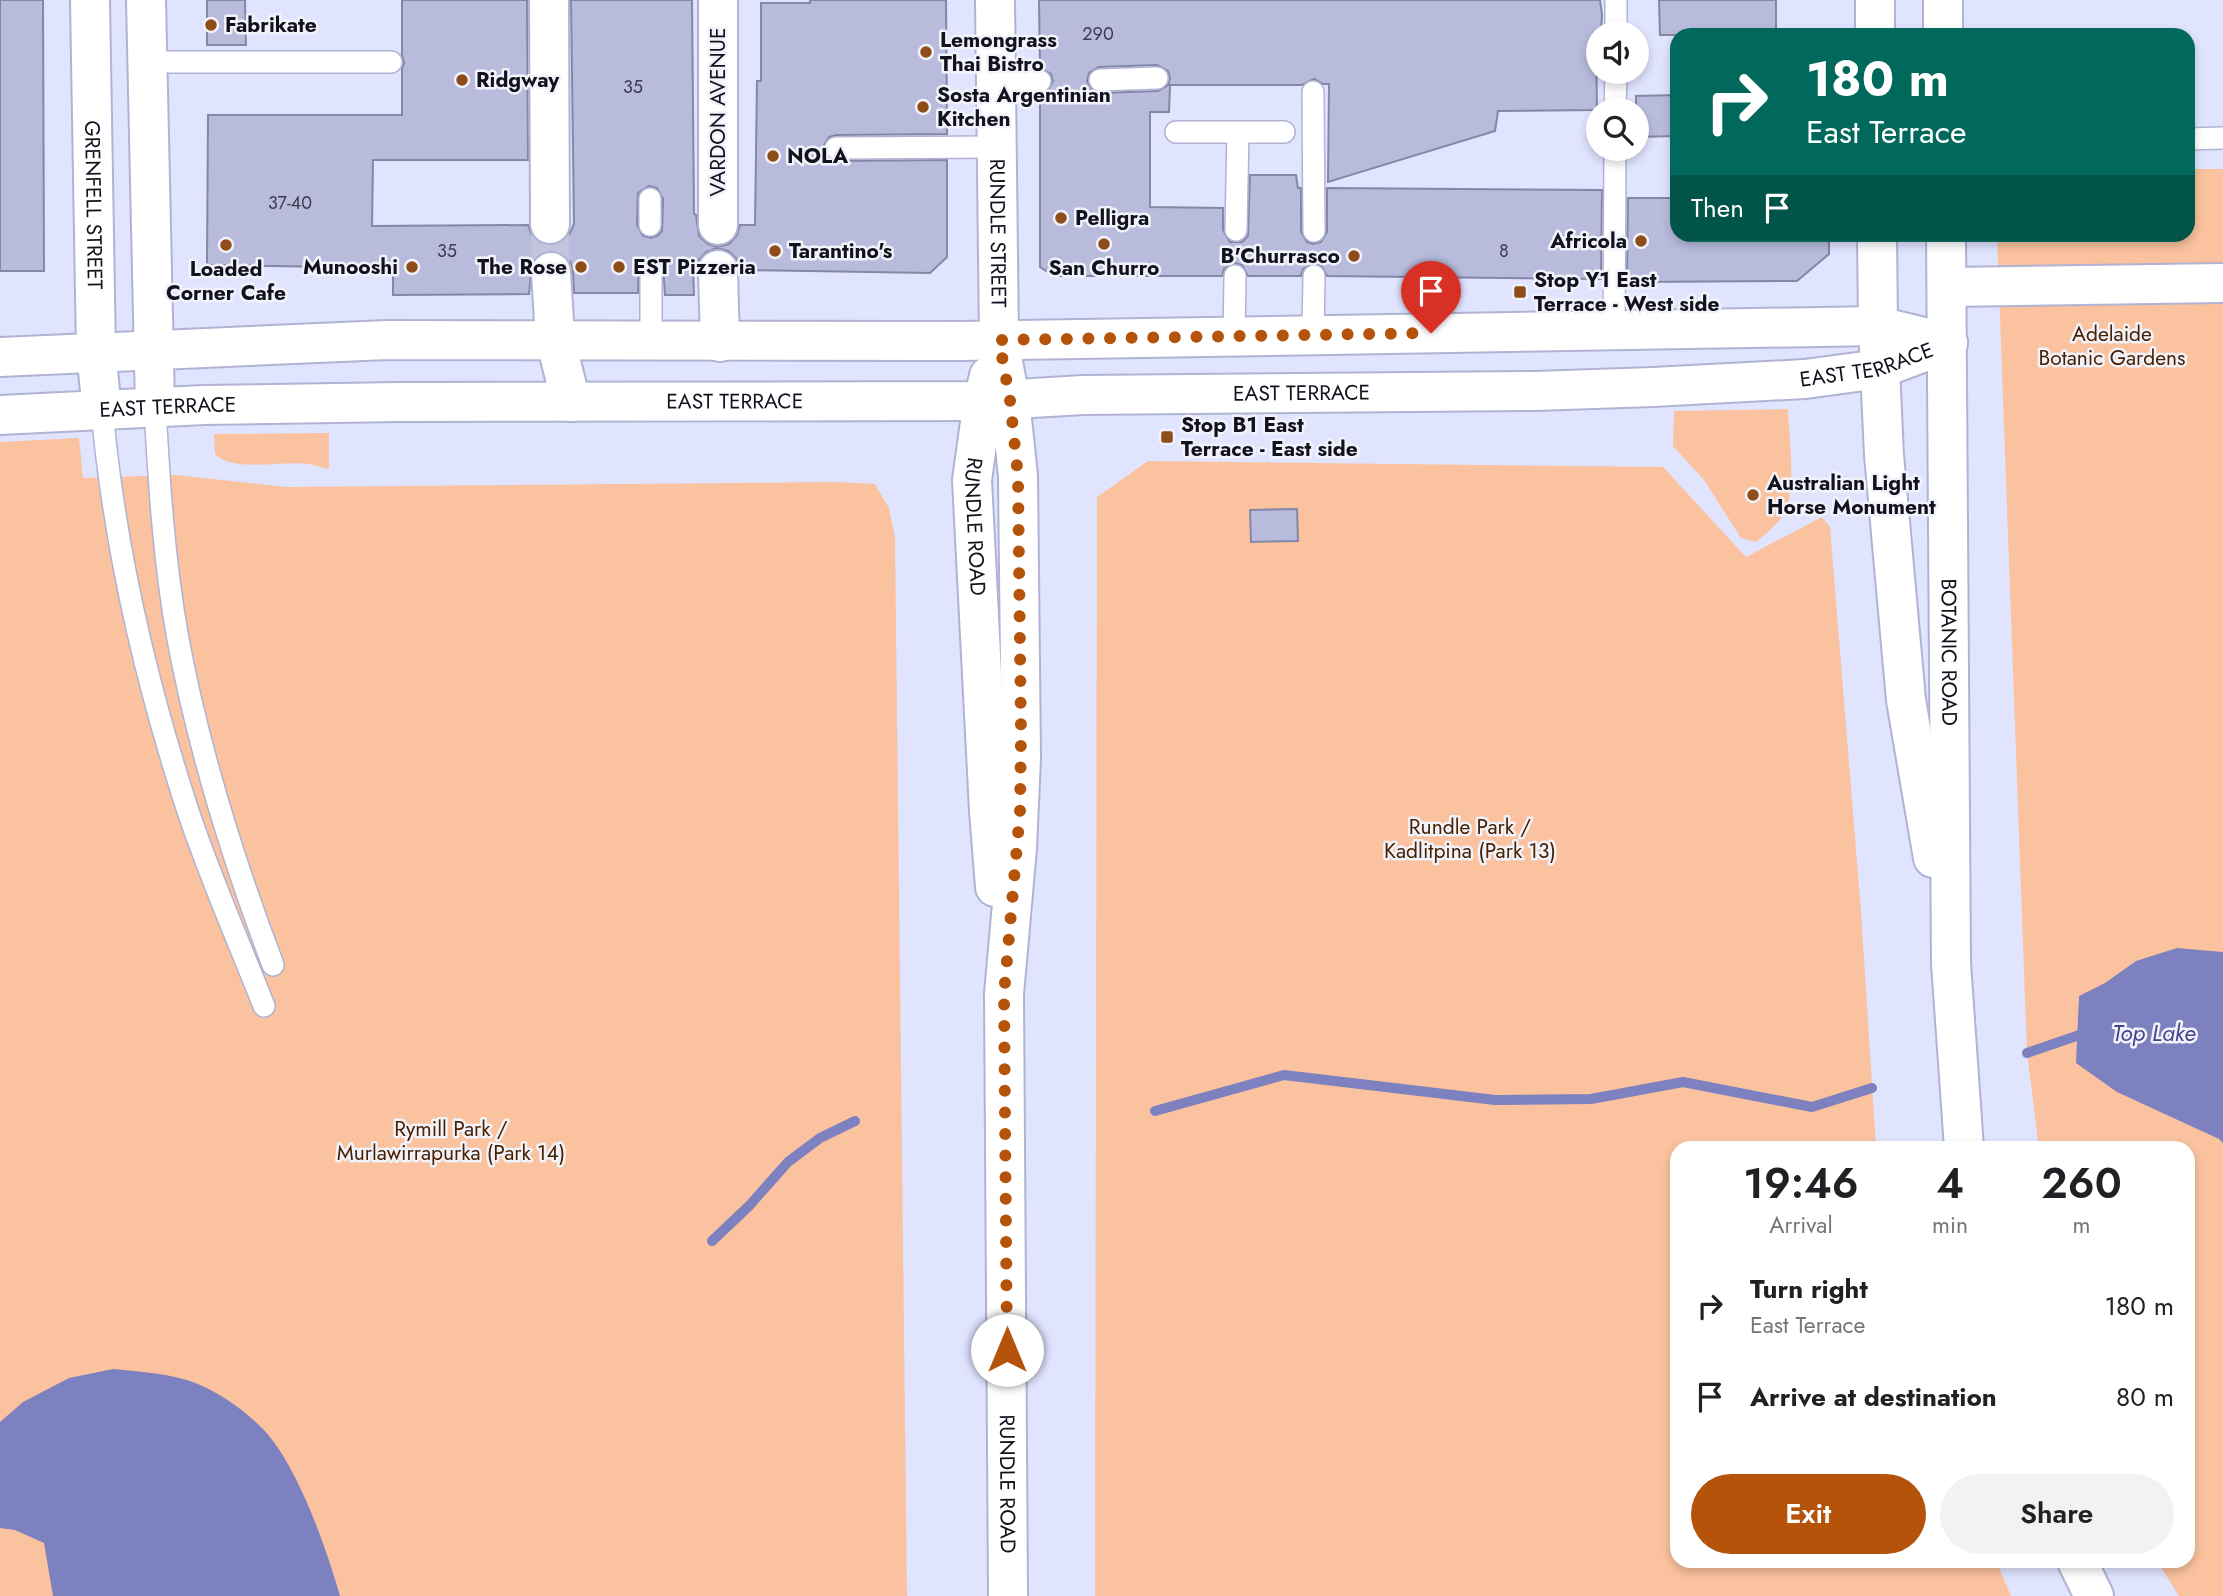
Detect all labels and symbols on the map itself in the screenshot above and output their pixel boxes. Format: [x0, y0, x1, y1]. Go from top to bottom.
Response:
place label: Fabrikate [225, 10, 317, 40]
marker: Fabrikate [203, 17, 219, 33]
house number: 290 [1082, 21, 1114, 47]
place label: Lemongrass Thai Bistro [940, 25, 1057, 79]
street label: VARDON AVENUE [703, 28, 733, 196]
marker: Lemongrass Thai Bistro [918, 44, 934, 60]
place label: Ridgway [476, 65, 560, 95]
marker: Ridgway [454, 72, 470, 88]
house number: 35 [623, 74, 643, 100]
place label: Sosta Argentinian Kitchen [937, 80, 1111, 134]
marker: Sosta Argentinian Kitchen [915, 99, 931, 115]
street label: GRENFELL STREET [77, 120, 110, 290]
place label: NOLA [787, 141, 849, 171]
marker: NOLA [765, 148, 781, 164]
street label: RUNDLE STREET [982, 158, 1014, 308]
house number: 37-40 [268, 190, 312, 216]
place label: Pelligra [1075, 203, 1149, 233]
marker: Pelligra [1053, 210, 1069, 226]
place label: Africola [1549, 226, 1627, 256]
marker: Africola [1633, 233, 1649, 249]
place label: Tarantino's [789, 236, 893, 266]
marker: San Churro [1096, 236, 1112, 252]
marker: Loaded Corner Cafe [218, 237, 234, 253]
house number: 35 [437, 238, 457, 264]
house number: 8 [1499, 238, 1509, 264]
place label: B'Churrasco [1221, 241, 1340, 271]
marker: Tarantino's [767, 243, 783, 259]
marker: B'Churrasco [1346, 248, 1362, 264]
place label: Munooshi [303, 252, 398, 282]
place label: The Rose [477, 252, 567, 282]
place label: EST Pizzeria [633, 252, 756, 282]
place label: San Churro [1049, 253, 1159, 283]
place label: Loaded Corner Cafe [166, 254, 286, 308]
marker: Munooshi [404, 259, 420, 275]
marker: The Rose [573, 259, 589, 275]
marker: EST Pizzeria [611, 259, 627, 275]
pin [1401, 261, 1461, 333]
place label: Stop Y1 East Terrace - West side [1534, 265, 1720, 319]
marker: Stop Y1 East Terrace - West side [1512, 284, 1528, 300]
park label: Adelaide Botanic Gardens [2039, 319, 2186, 373]
street label: EAST TERRACE [1798, 335, 1938, 395]
street label: EAST TERRACE [1233, 377, 1370, 409]
street label: EAST TERRACE [666, 386, 803, 417]
street label: EAST TERRACE [99, 390, 237, 425]
place label: Stop B1 East Terrace - East side [1181, 410, 1358, 464]
marker: Stop B1 East Terrace - East side [1159, 429, 1175, 445]
street label: RUNDLE ROAD [957, 455, 993, 596]
place label: Australian Light Horse Monument [1766, 468, 1936, 522]
marker: Australian Light Horse Monument [1745, 487, 1761, 503]
street label: BOTANIC ROAD [1933, 578, 1964, 726]
park label: Rundle Park / Kadlitpina (Park 13) [1384, 812, 1556, 866]
water label: Top Lake [2112, 1016, 2196, 1050]
park label: Rymill Park / Murlawirrapurka (Park 14) [337, 1114, 565, 1168]
position arrow [970, 1313, 1044, 1387]
street label: RUNDLE ROAD [992, 1414, 1023, 1553]

